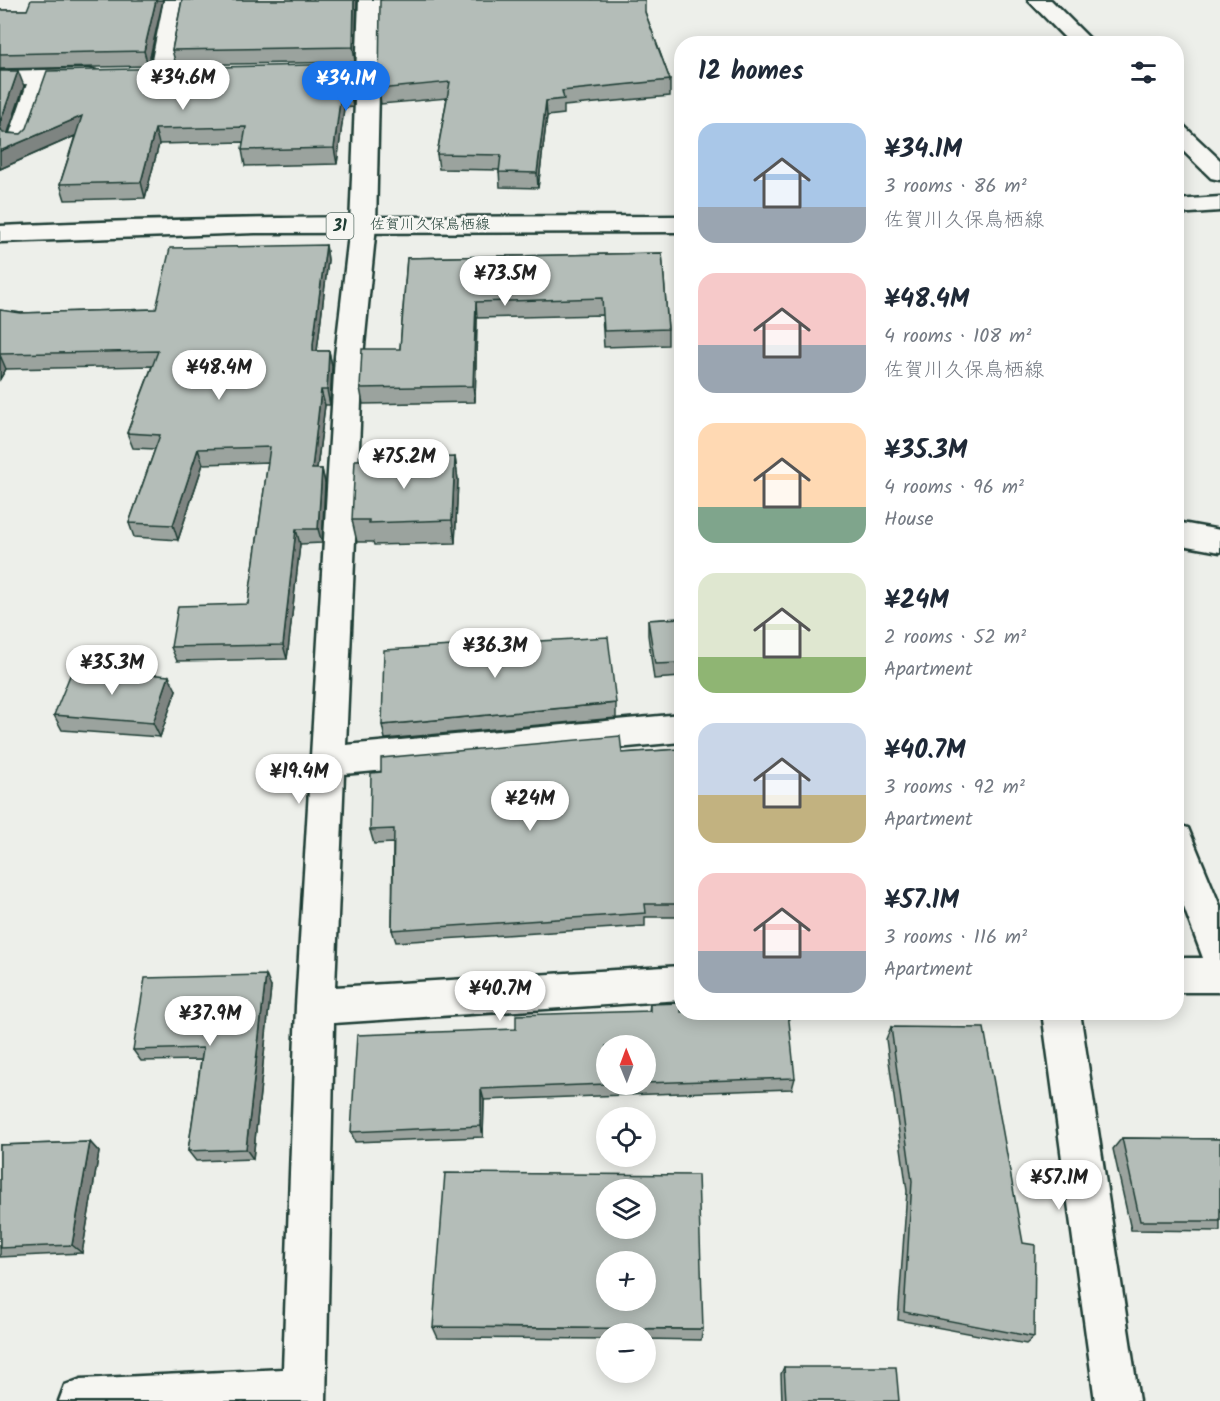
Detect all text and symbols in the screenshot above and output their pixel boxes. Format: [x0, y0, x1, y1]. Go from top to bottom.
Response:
text: 12 homes [698, 51, 804, 93]
icon: filters [1127, 56, 1160, 89]
pin: ¥34.6M [134, 60, 232, 111]
pin: ¥34.1M [297, 61, 395, 112]
text: ¥34.6M [151, 63, 215, 95]
text: ¥34.1M [316, 64, 376, 96]
text: ¥34.1M [884, 129, 962, 171]
icon: home [746, 147, 818, 219]
text: 3 rooms · 86 m² [884, 171, 1027, 203]
text: 佐賀川久保鳥栖線 [884, 205, 1044, 237]
road number: 31 [326, 213, 354, 239]
street label: 佐賀川久保鳥栖線 [370, 213, 490, 237]
pin: ¥73.5M [456, 256, 554, 307]
text: ¥73.5M [474, 259, 536, 291]
text: ¥48.4M [884, 279, 970, 321]
icon: home [746, 297, 818, 369]
text: 4 rooms · 108 m² [884, 321, 1031, 353]
pin: ¥48.4M [170, 350, 268, 401]
text: ¥48.4M [186, 353, 252, 385]
text: 佐賀川久保鳥栖線 [884, 355, 1044, 387]
text: ¥35.3M [884, 430, 967, 472]
pin: ¥75.2M [355, 439, 453, 490]
text: ¥75.2M [372, 442, 436, 474]
icon: home [746, 447, 818, 519]
text: 4 rooms · 96 m² [884, 472, 1024, 504]
text: House [884, 504, 934, 536]
text: ¥24M [884, 580, 949, 622]
icon: home [746, 597, 818, 669]
text: 2 rooms · 52 m² [884, 622, 1026, 654]
pin: ¥36.3M [446, 628, 544, 679]
text: ¥36.3M [463, 631, 527, 663]
pin: ¥35.3M [63, 645, 161, 696]
text: ¥35.3M [80, 648, 144, 680]
text: Apartment [884, 654, 973, 686]
text: ¥40.7M [884, 730, 966, 772]
icon: home [746, 747, 818, 819]
pin: ¥19.4M [250, 754, 348, 805]
text: ¥19.4M [269, 757, 329, 789]
text: 3 rooms · 92 m² [884, 772, 1025, 804]
pin: ¥24M [494, 781, 566, 832]
text: ¥24M [505, 784, 555, 816]
text: Apartment [884, 804, 973, 836]
text: ¥57.1M [884, 880, 959, 922]
icon: home [746, 897, 818, 969]
text: 3 rooms · 116 m² [884, 922, 1027, 954]
text: Apartment [884, 954, 973, 986]
pin: ¥40.7M [451, 971, 549, 1022]
text: ¥40.7M [469, 974, 531, 1006]
pin: ¥37.9M [161, 996, 259, 1047]
text: ¥37.9M [179, 999, 241, 1031]
north arrow [596, 1035, 656, 1095]
map controls [596, 1035, 656, 1383]
button: locate [596, 1107, 656, 1167]
pin: ¥57.1M [1010, 1160, 1108, 1211]
text: ¥57.1M [1030, 1163, 1088, 1195]
button: layers [596, 1179, 656, 1239]
button: + [596, 1251, 656, 1311]
button: − [596, 1323, 656, 1383]

